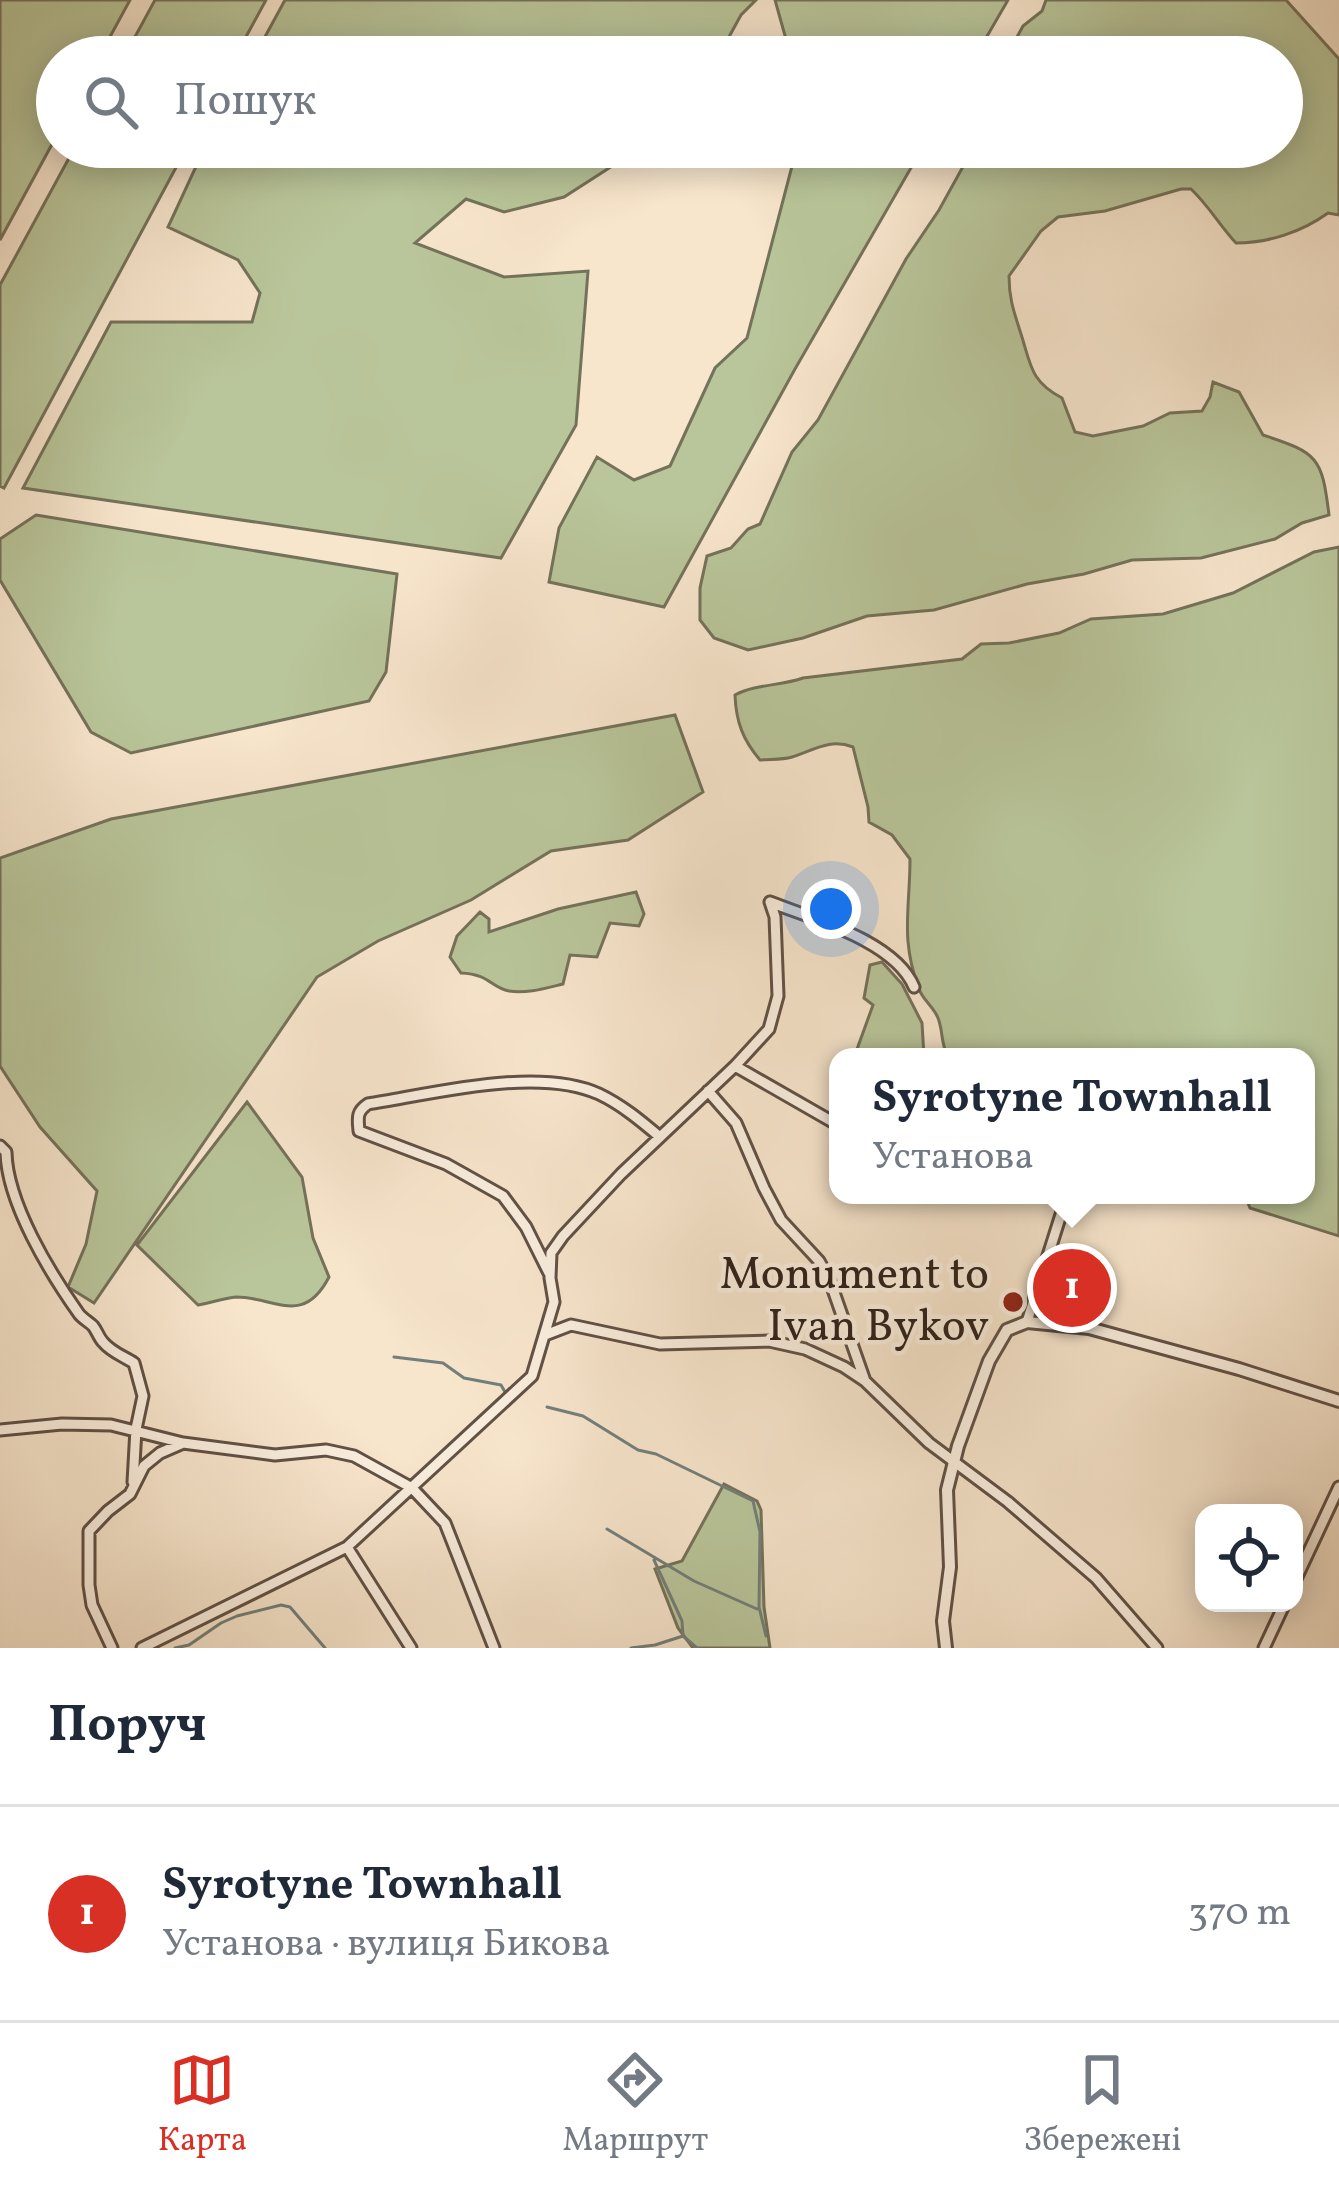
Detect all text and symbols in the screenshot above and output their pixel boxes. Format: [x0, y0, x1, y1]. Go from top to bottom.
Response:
search box [36, 36, 1303, 168]
icon: search [78, 69, 144, 135]
text: Пошук [174, 71, 317, 134]
your location [801, 879, 861, 939]
popup [829, 1048, 1315, 1204]
text: Syrotyne Townhall [872, 1068, 1272, 1131]
text: Установа [872, 1131, 1034, 1185]
pin: 1 [1033, 1243, 1111, 1333]
place label: Monument to Ivan Bykov [720, 1245, 989, 1360]
marker: Monument to Ivan Bykov [1000, 1289, 1026, 1315]
map controls [1195, 1504, 1303, 1612]
button: locate [1195, 1504, 1303, 1612]
text: Поруч [48, 1691, 206, 1762]
text: Syrotyne Townhall [162, 1855, 562, 1918]
text: 1 [79, 1887, 95, 1941]
text: 370 m [1188, 1887, 1291, 1941]
text: Установа · вулиця Бикова [162, 1918, 611, 1972]
tab: Карта [158, 2047, 247, 2165]
tab: Маршрут [563, 2047, 708, 2165]
tab: Збережені [1023, 2047, 1181, 2165]

